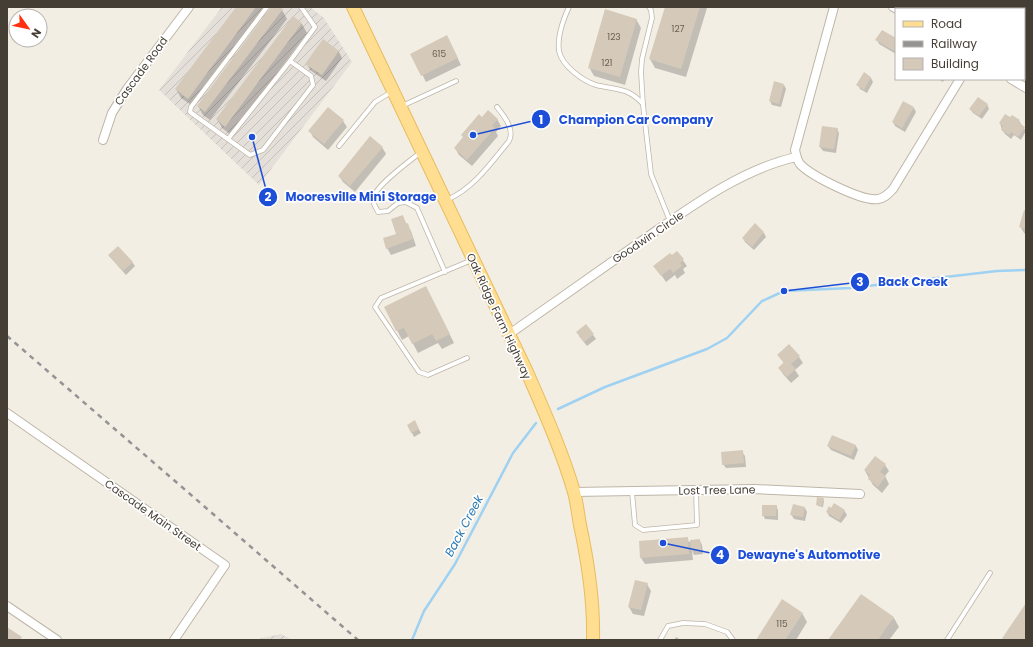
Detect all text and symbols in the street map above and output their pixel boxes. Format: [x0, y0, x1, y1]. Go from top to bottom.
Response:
north arrow [8, 8, 48, 48]
legend [895, 8, 1025, 80]
text: Road [931, 15, 962, 32]
house number: 127 [672, 23, 685, 35]
text: N [27, 26, 45, 41]
house number: 123 [607, 31, 621, 43]
street label: Cascade Road [111, 33, 171, 109]
text: Railway [931, 35, 977, 52]
house number: 615 [432, 48, 446, 60]
text: Building [931, 55, 979, 72]
house number: 121 [602, 57, 613, 69]
callout: Champion Car Company [531, 107, 722, 131]
text: 1 [539, 111, 543, 128]
text: Champion Car Company [559, 111, 714, 128]
callout: Mooresville Mini Storage [258, 185, 445, 209]
text: 2 [265, 188, 272, 205]
text: Mooresville Mini Storage [285, 188, 437, 205]
street label: Goodwin Circle [609, 207, 687, 267]
street label: Oak Ridge Farm Highway [463, 250, 536, 382]
callout: Back Creek [850, 270, 955, 294]
text: 3 [856, 273, 864, 290]
text: Back Creek [878, 273, 948, 290]
street label: Cascade Main Street [101, 476, 205, 554]
street label: Lost Tree Lane [678, 481, 756, 499]
water label: Back Creek [440, 491, 487, 559]
callout: Dewayne's Automotive [710, 543, 889, 567]
text: 4 [716, 546, 724, 563]
text: Dewayne's Automotive [738, 546, 881, 563]
house number: 115 [776, 618, 788, 630]

